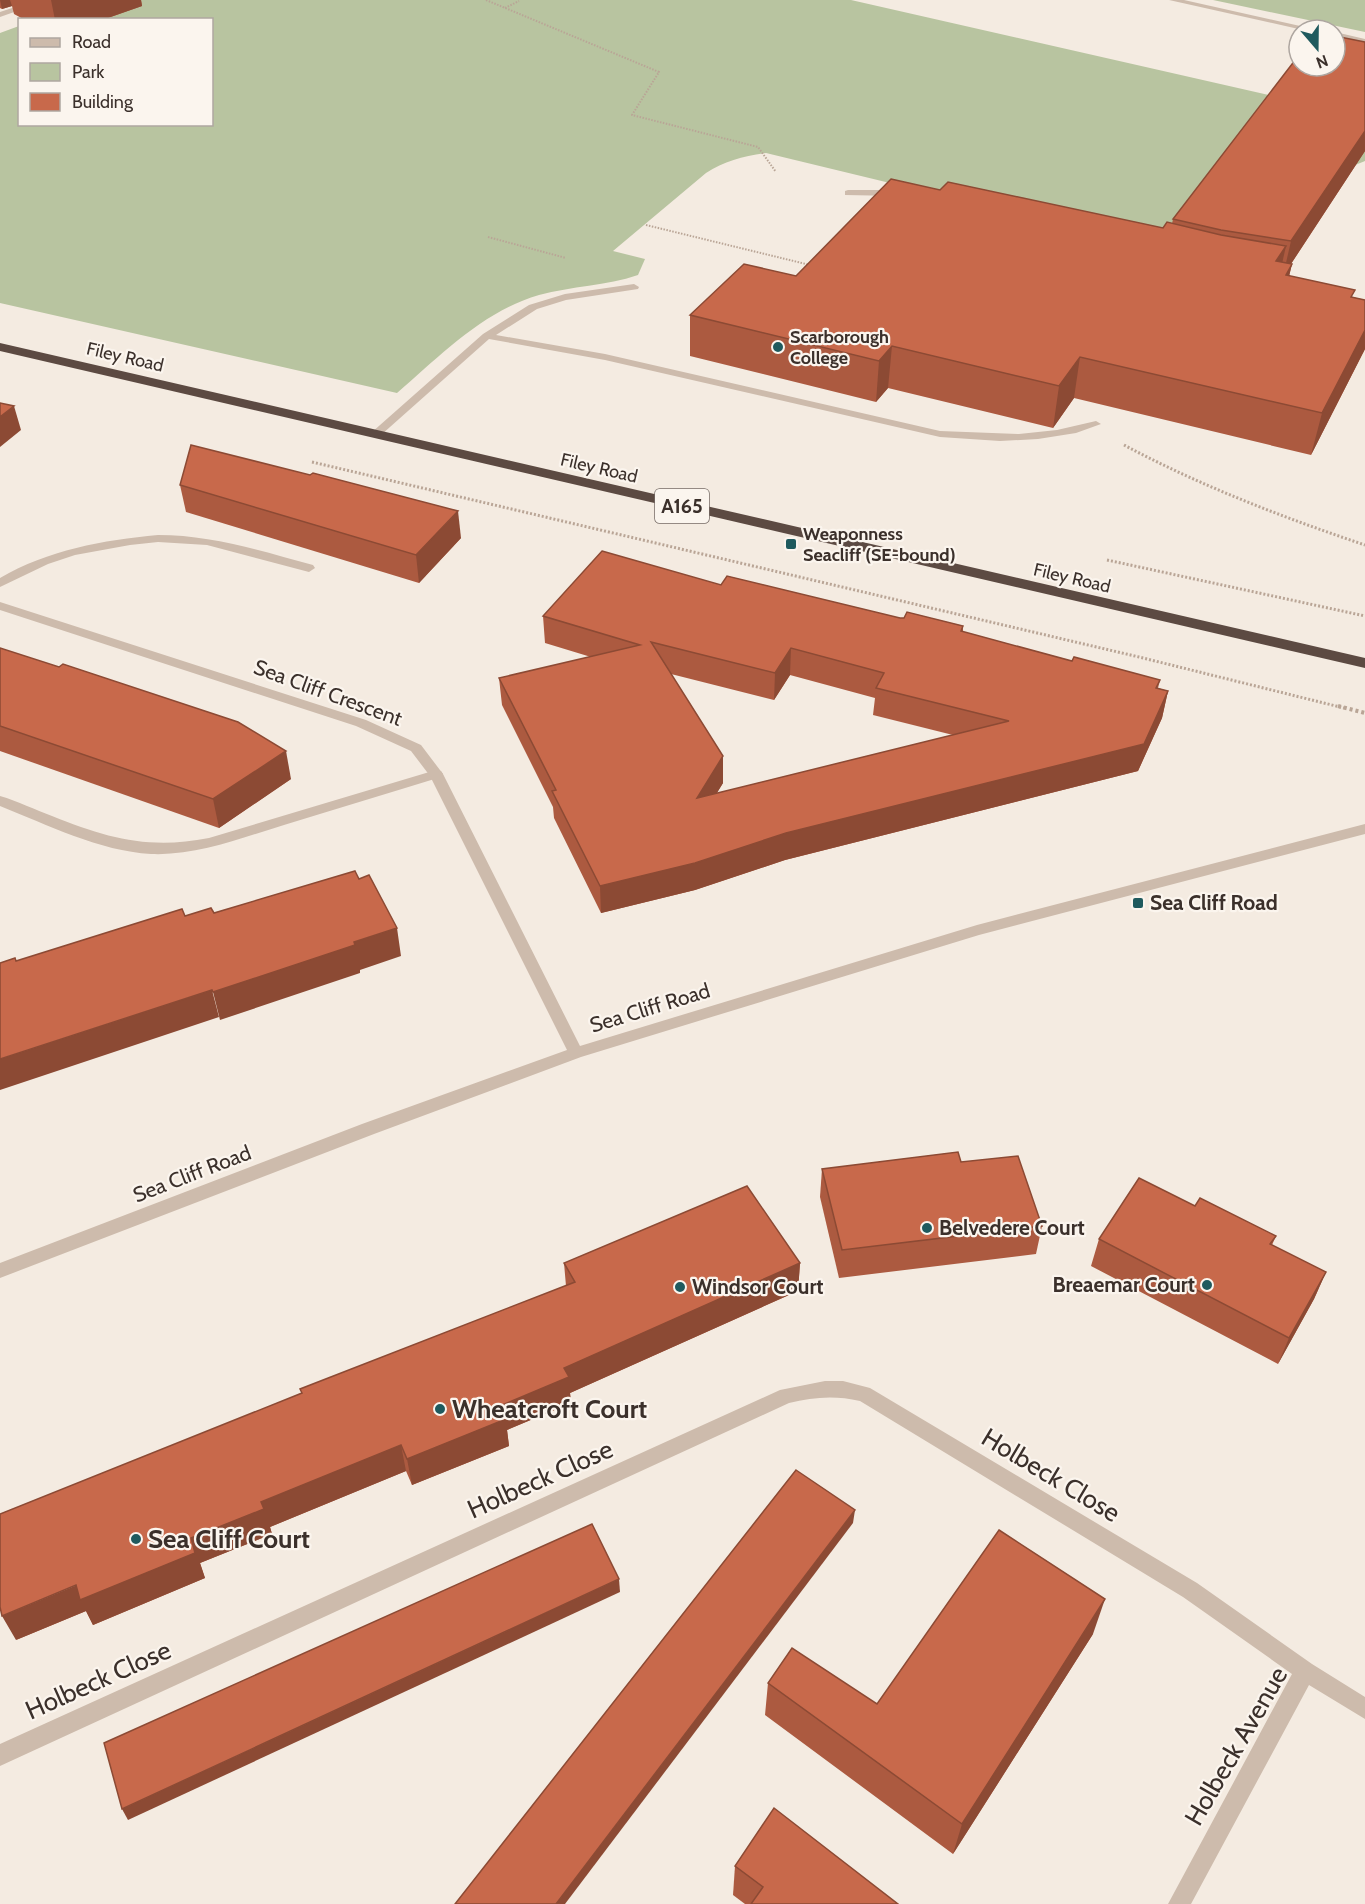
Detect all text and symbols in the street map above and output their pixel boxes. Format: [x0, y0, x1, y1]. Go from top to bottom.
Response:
legend [18, 18, 213, 126]
north arrow [1287, 18, 1347, 78]
text: Road [72, 31, 111, 53]
text: N [1313, 51, 1331, 72]
text: Park [72, 61, 105, 83]
text: Building [72, 91, 134, 113]
place label: Scarborough College [790, 326, 889, 369]
street label: Filey Road [84, 337, 166, 377]
marker: Scarborough College [771, 340, 785, 354]
street label: Filey Road [558, 448, 640, 488]
road number: A165 [655, 489, 709, 523]
place label: Weaponness Seacliff (SE-bound) [803, 523, 956, 566]
marker: Weaponness Seacliff (SE-bound) [784, 537, 798, 551]
street label: Filey Road [1031, 558, 1113, 598]
street label: Sea Cliff Crescent [251, 654, 406, 731]
place label: Sea Cliff Road [1150, 890, 1278, 915]
marker: Sea Cliff Road [1131, 896, 1145, 910]
street label: Sea Cliff Road [587, 977, 713, 1038]
street label: Sea Cliff Road [129, 1140, 254, 1207]
place label: Belvedere Court [939, 1215, 1085, 1240]
marker: Belvedere Court [920, 1221, 934, 1235]
place label: Breaemar Court [1052, 1272, 1195, 1297]
place label: Windsor Court [692, 1274, 824, 1299]
marker: Breaemar Court [1200, 1278, 1214, 1292]
marker: Windsor Court [673, 1280, 687, 1294]
place label: Wheatcroft Court [452, 1393, 647, 1425]
marker: Wheatcroft Court [433, 1402, 447, 1416]
street label: Holbeck Close [976, 1421, 1126, 1529]
street label: Holbeck Close [462, 1433, 618, 1525]
place label: Sea Cliff Court [148, 1523, 310, 1555]
marker: Sea Cliff Court [129, 1532, 143, 1546]
street label: Holbeck Close [20, 1634, 176, 1726]
street label: Holbeck Avenue [1178, 1661, 1294, 1831]

